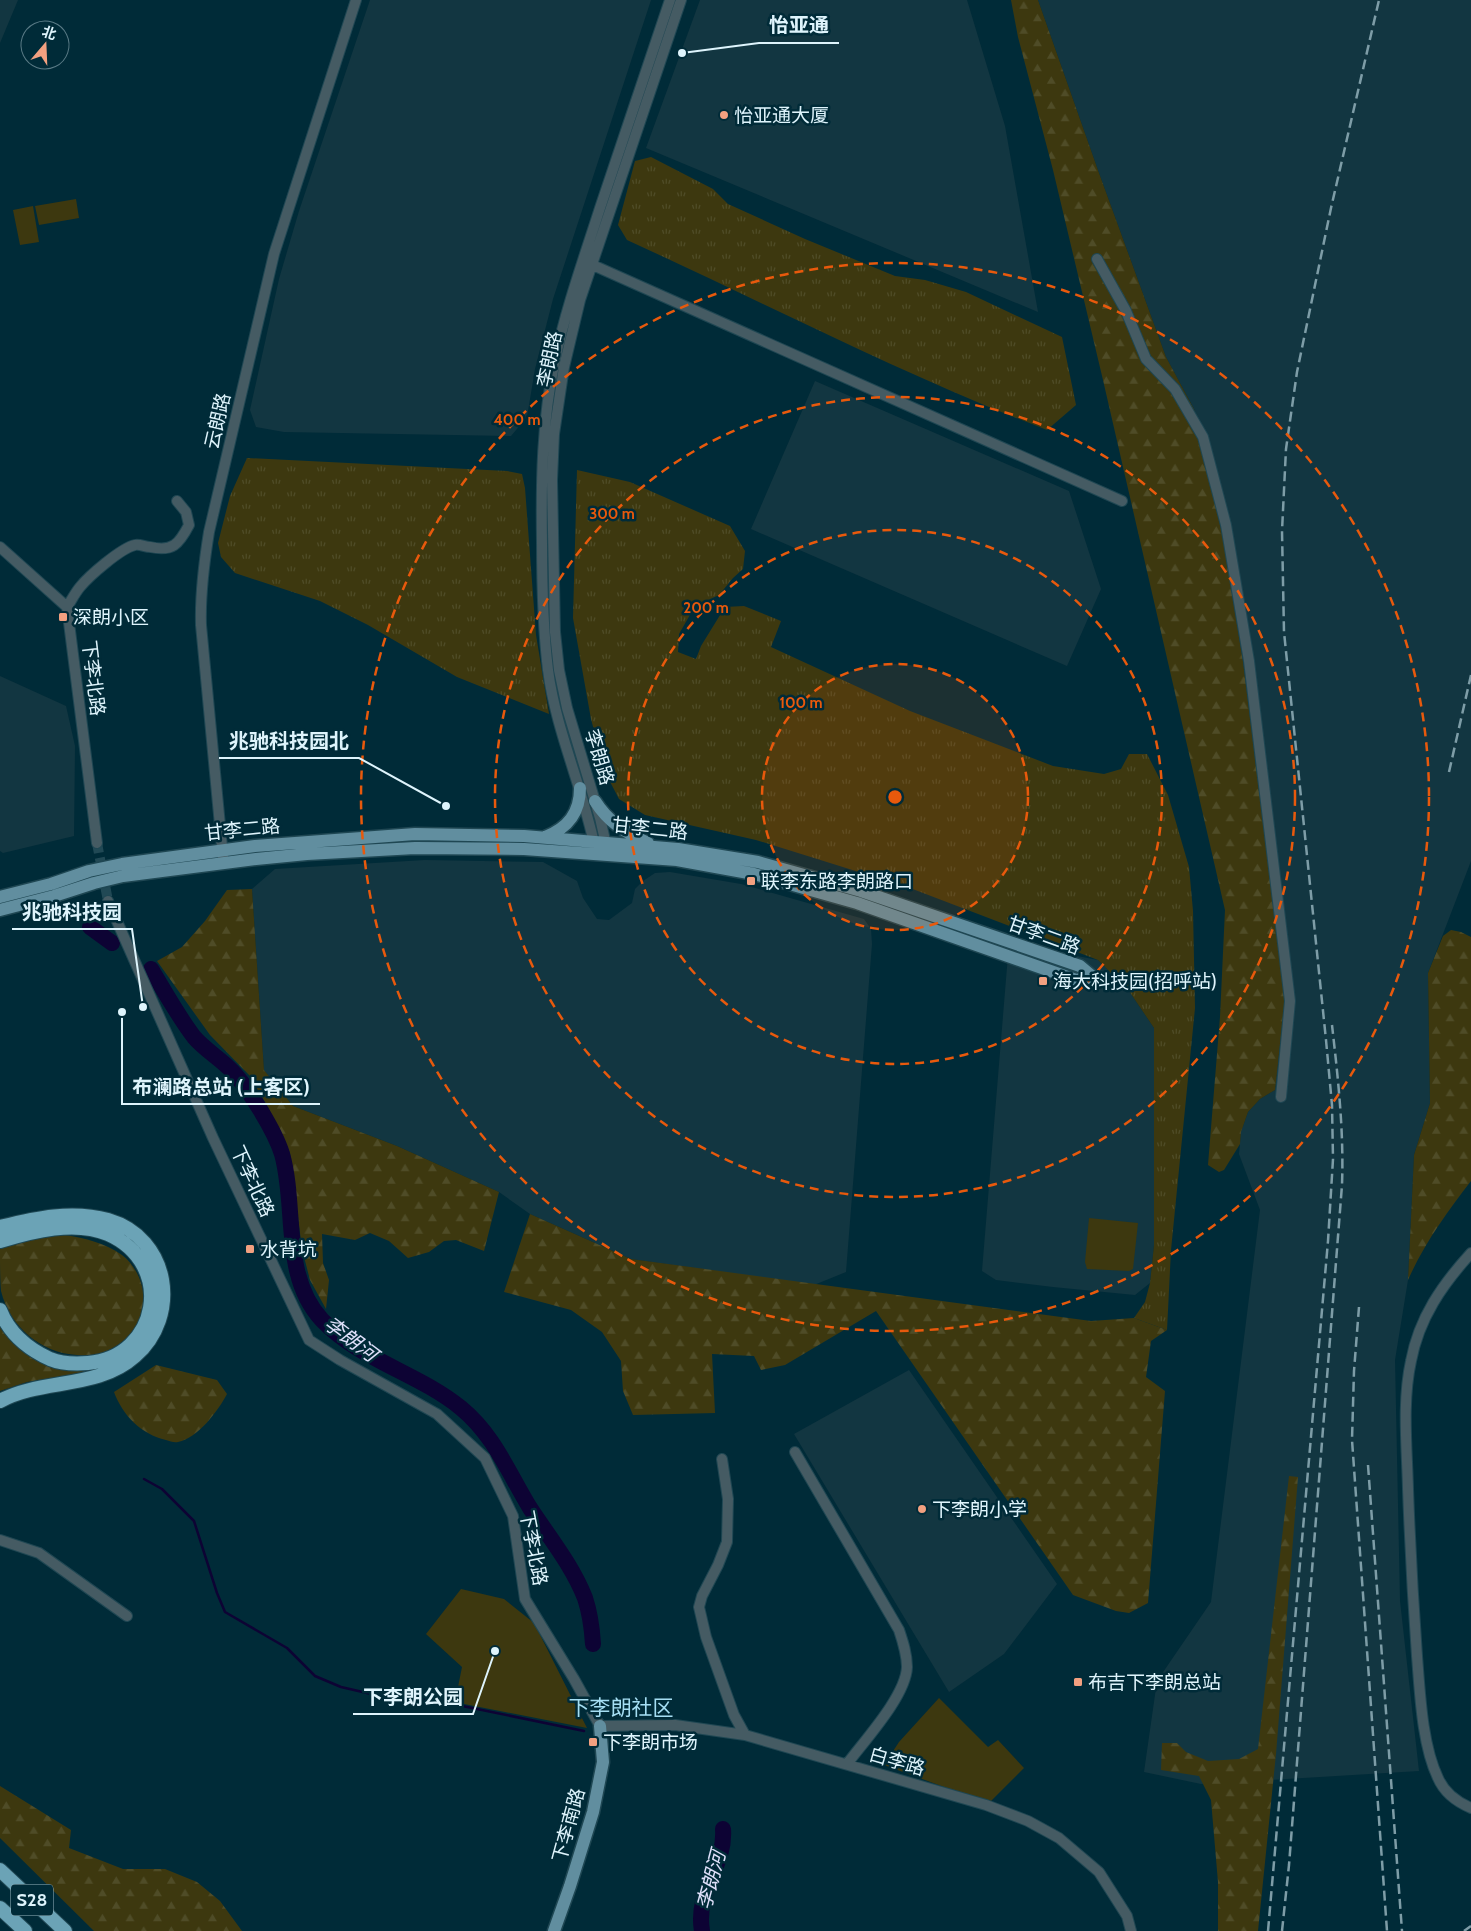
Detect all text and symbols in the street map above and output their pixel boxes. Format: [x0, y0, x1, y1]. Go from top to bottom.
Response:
callout: 怡亚通 [759, 8, 839, 43]
text: 怡亚通 [769, 13, 829, 37]
north arrow [20, 20, 70, 70]
text: 北 [40, 22, 59, 43]
place label: 怡亚通大厦 [734, 104, 829, 127]
marker: 怡亚通大厦 [718, 109, 730, 121]
street label: 李朗路 [532, 329, 567, 389]
street label: 云朗路 [200, 391, 235, 451]
text: 400 m [494, 411, 540, 429]
text: 300 m [589, 505, 635, 523]
text: 200 m [683, 599, 729, 617]
place label: 深朗小区 [73, 606, 149, 629]
marker: 深朗小区 [57, 611, 69, 623]
street label: 下李北路 [77, 639, 110, 717]
text: 100 m [779, 694, 823, 712]
callout: 兆驰科技园北 [219, 723, 359, 758]
street label: 李朗路 [580, 727, 619, 788]
text: 兆驰科技园北 [229, 729, 349, 753]
centre of rings [886, 788, 904, 806]
street label: 甘李二路 [611, 813, 689, 844]
street label: 甘李二路 [203, 814, 281, 845]
place label: 联李东路李朗路口 [761, 870, 913, 893]
marker: 联李东路李朗路口 [745, 875, 757, 887]
callout: 兆驰科技园 [12, 894, 132, 929]
text: 兆驰科技园 [22, 900, 122, 924]
street label: 甘李二路 [1004, 912, 1083, 959]
place label: 海大科技园(招呼站) [1053, 970, 1217, 993]
marker: 海大科技园(招呼站) [1037, 975, 1049, 987]
callout: 布澜路总站 (上客区) [122, 1069, 320, 1104]
text: 布澜路总站 (上客区) [132, 1075, 310, 1099]
street label: 下李北路 [226, 1142, 279, 1221]
place label: 水背坑 [260, 1238, 317, 1261]
marker: 水背坑 [244, 1243, 256, 1255]
water label: 李朗河 [320, 1311, 385, 1369]
place label: 下李朗小学 [932, 1498, 1027, 1521]
marker: 下李朗小学 [916, 1503, 928, 1515]
street label: 下李北路 [515, 1509, 552, 1588]
place label: 布吉下李朗总站 [1088, 1671, 1221, 1694]
marker: 布吉下李朗总站 [1072, 1676, 1084, 1688]
callout: 下李朗公园 [353, 1679, 473, 1714]
text: 下李朗公园 [363, 1685, 463, 1709]
district label: 下李朗社区 [569, 1695, 674, 1720]
place label: 下李朗市场 [603, 1731, 698, 1754]
marker: 下李朗市场 [587, 1736, 599, 1748]
street label: 白李路 [866, 1743, 927, 1780]
street label: 下李南路 [548, 1785, 589, 1865]
water label: 李朗河 [692, 1844, 731, 1912]
road number: S28 [11, 1884, 53, 1916]

